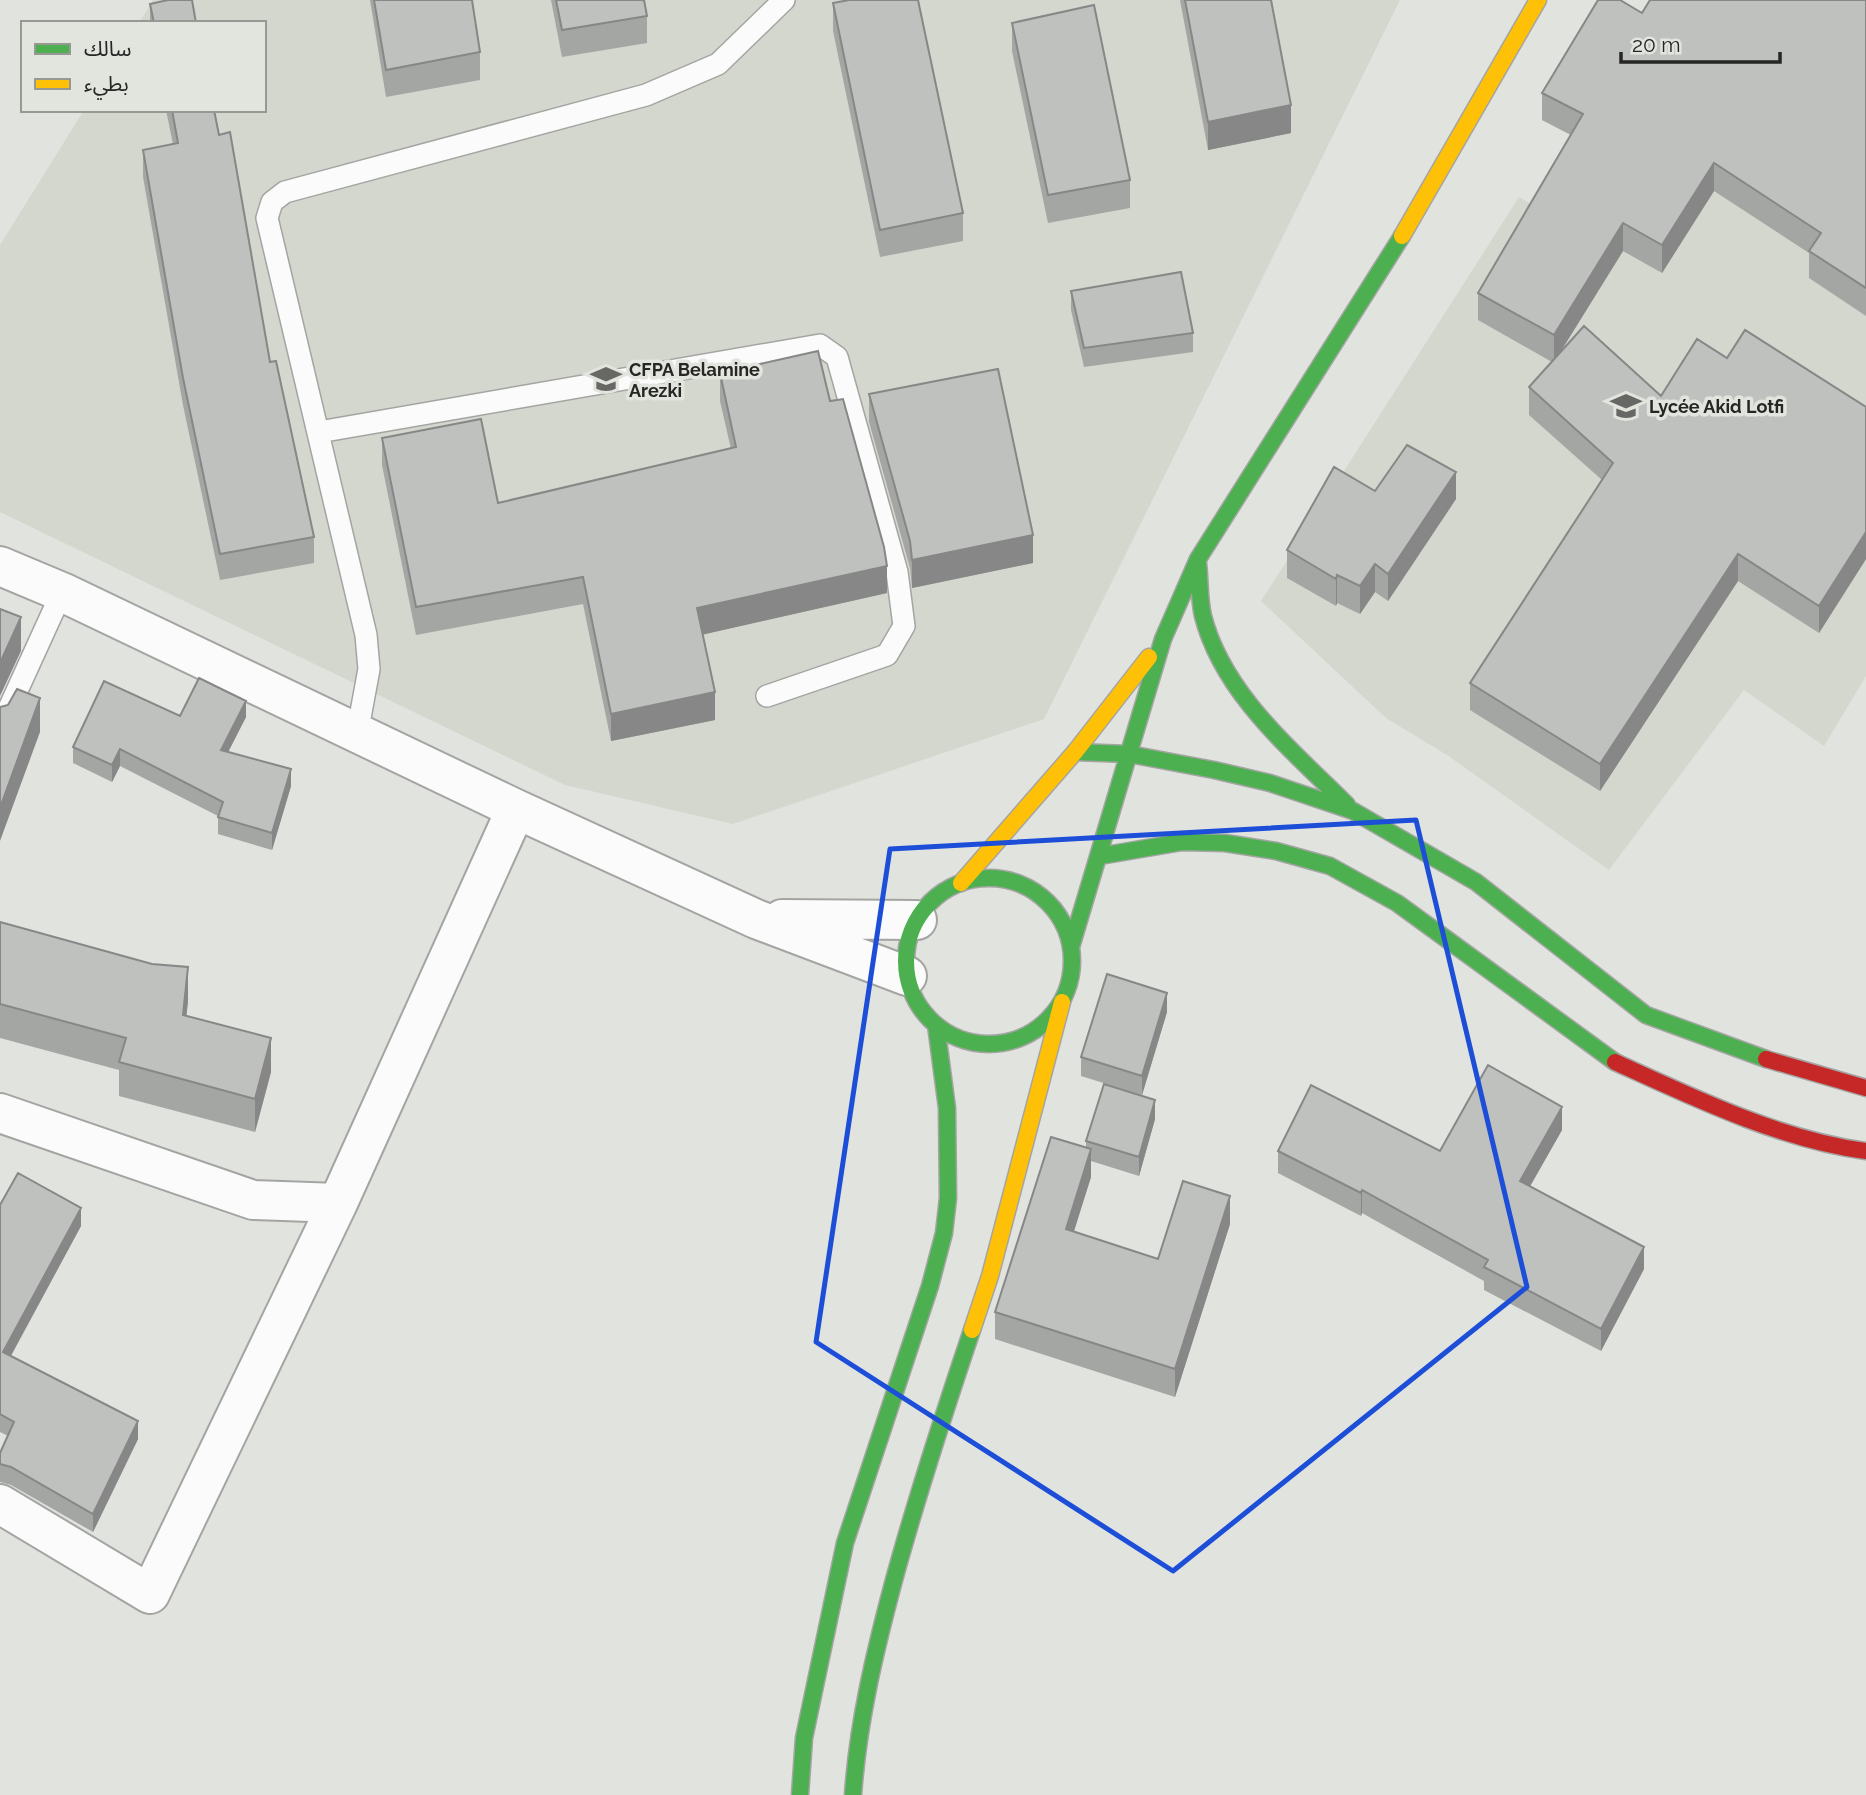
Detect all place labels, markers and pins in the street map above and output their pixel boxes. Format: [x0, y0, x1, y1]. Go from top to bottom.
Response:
place label: CFPA Belamine Arezki [629, 359, 760, 401]
school or university icon: CFPA Belamine Arezki [589, 362, 623, 396]
school or university icon: Lycée Akid Lotfi [1609, 389, 1643, 423]
place label: Lycée Akid Lotfi [1649, 396, 1784, 417]

